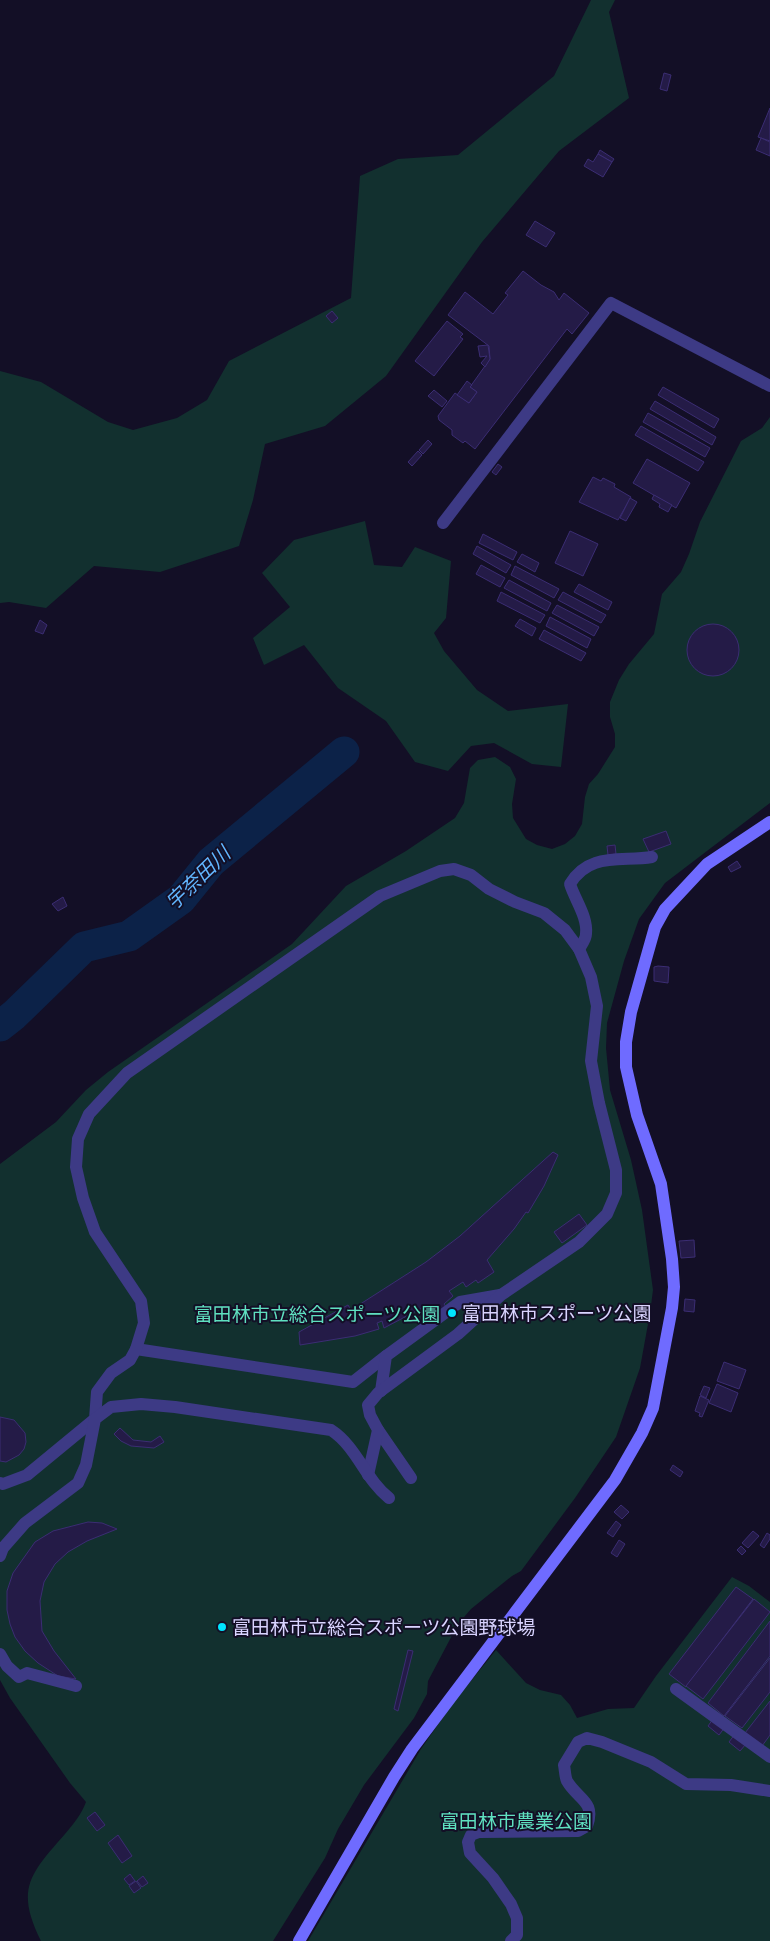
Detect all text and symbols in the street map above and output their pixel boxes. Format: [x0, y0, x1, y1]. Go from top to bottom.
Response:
water label: 宇奈田川 [162, 841, 237, 914]
place label: 富田林市スポーツ公園 [462, 1303, 652, 1325]
park label: 富田林市立総合スポーツ公園 [194, 1304, 440, 1326]
marker: 富田林市スポーツ公園 [446, 1307, 458, 1319]
place label: 富田林市立総合スポーツ公園野球場 [232, 1617, 536, 1639]
marker: 富田林市立総合スポーツ公園野球場 [216, 1621, 228, 1633]
park label: 富田林市農業公園 [440, 1811, 592, 1833]

